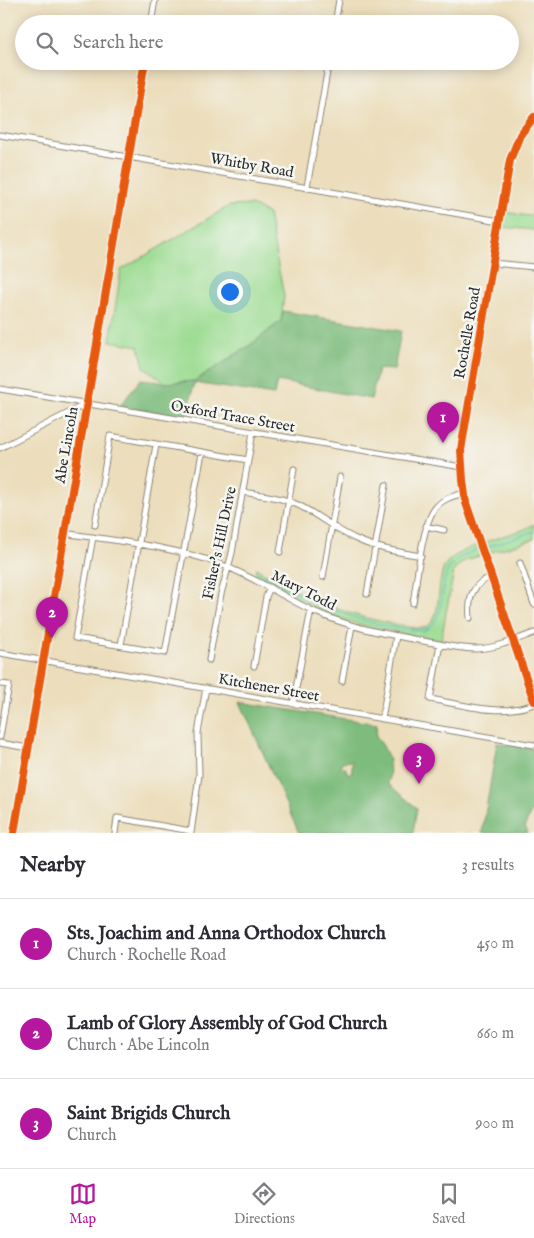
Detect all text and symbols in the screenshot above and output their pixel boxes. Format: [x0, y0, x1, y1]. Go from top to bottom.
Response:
search box [15, 15, 519, 70]
icon: search [33, 29, 61, 57]
text: Search here [73, 31, 164, 55]
street label: Whitby Road [209, 149, 296, 182]
your location [217, 279, 243, 305]
street label: Rochelle Road [450, 285, 485, 380]
street label: Oxford Trace Street [169, 396, 296, 437]
pin: 1 [427, 402, 459, 443]
street label: Abe Lincoln [50, 405, 83, 486]
street label: Fisher's Hill Drive [198, 485, 241, 601]
street label: Mary Todd [268, 566, 340, 615]
pin: 2 [36, 597, 68, 638]
street label: Kitchener Street [217, 669, 321, 706]
pin: 3 [403, 743, 435, 784]
text: Nearby [20, 852, 85, 879]
text: 3 results [462, 856, 514, 876]
text: Sts. Joachim and Anna Orthodox Church [67, 922, 386, 946]
text: 1 [33, 934, 39, 954]
text: 450 m [477, 934, 514, 954]
text: Church · Rochelle Road [67, 946, 226, 966]
text: Lamb of Glory Assembly of God Church [67, 1012, 387, 1036]
text: 2 [32, 1024, 40, 1044]
text: 660 m [477, 1024, 514, 1044]
text: Church · Abe Lincoln [67, 1036, 210, 1056]
text: Saint Brigids Church [67, 1102, 230, 1126]
text: 3 [33, 1114, 39, 1134]
text: 900 m [475, 1114, 514, 1134]
text: Church [67, 1126, 116, 1146]
tab: Map [69, 1180, 97, 1228]
tab: Directions [234, 1180, 295, 1228]
tab: Saved [432, 1180, 465, 1228]

